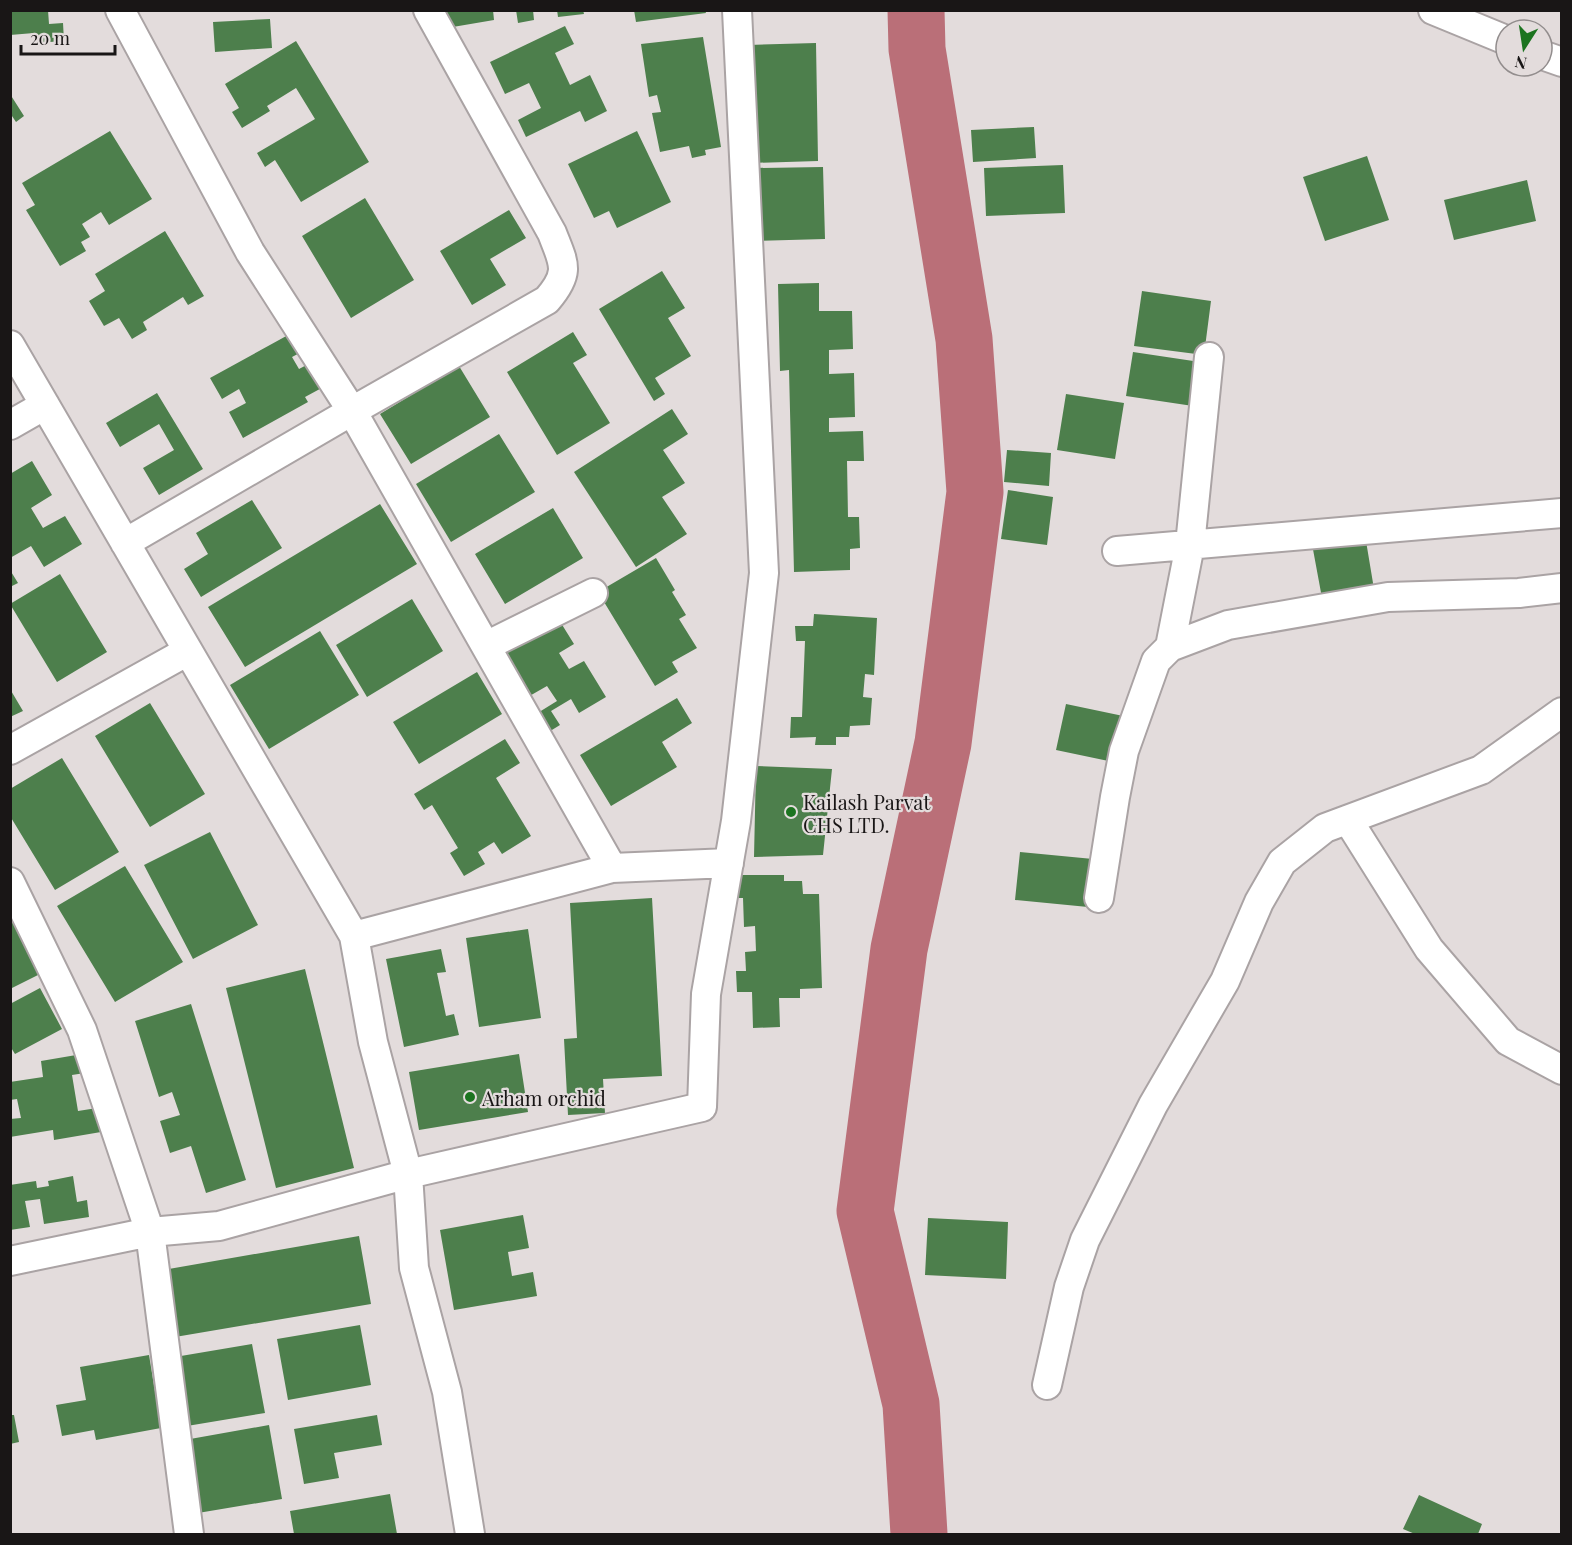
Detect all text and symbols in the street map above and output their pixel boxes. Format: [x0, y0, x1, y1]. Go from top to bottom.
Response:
scale bar [21, 18, 116, 56]
north arrow [1494, 18, 1554, 78]
text: 20 m [30, 26, 70, 50]
text: N [1513, 52, 1529, 75]
place label: Kailash Parvat CHS LTD. [803, 788, 931, 838]
marker: Kailash Parvat CHS LTD. [784, 805, 798, 819]
place label: Arham orchid [481, 1084, 606, 1111]
marker: Arham orchid [463, 1090, 477, 1104]

